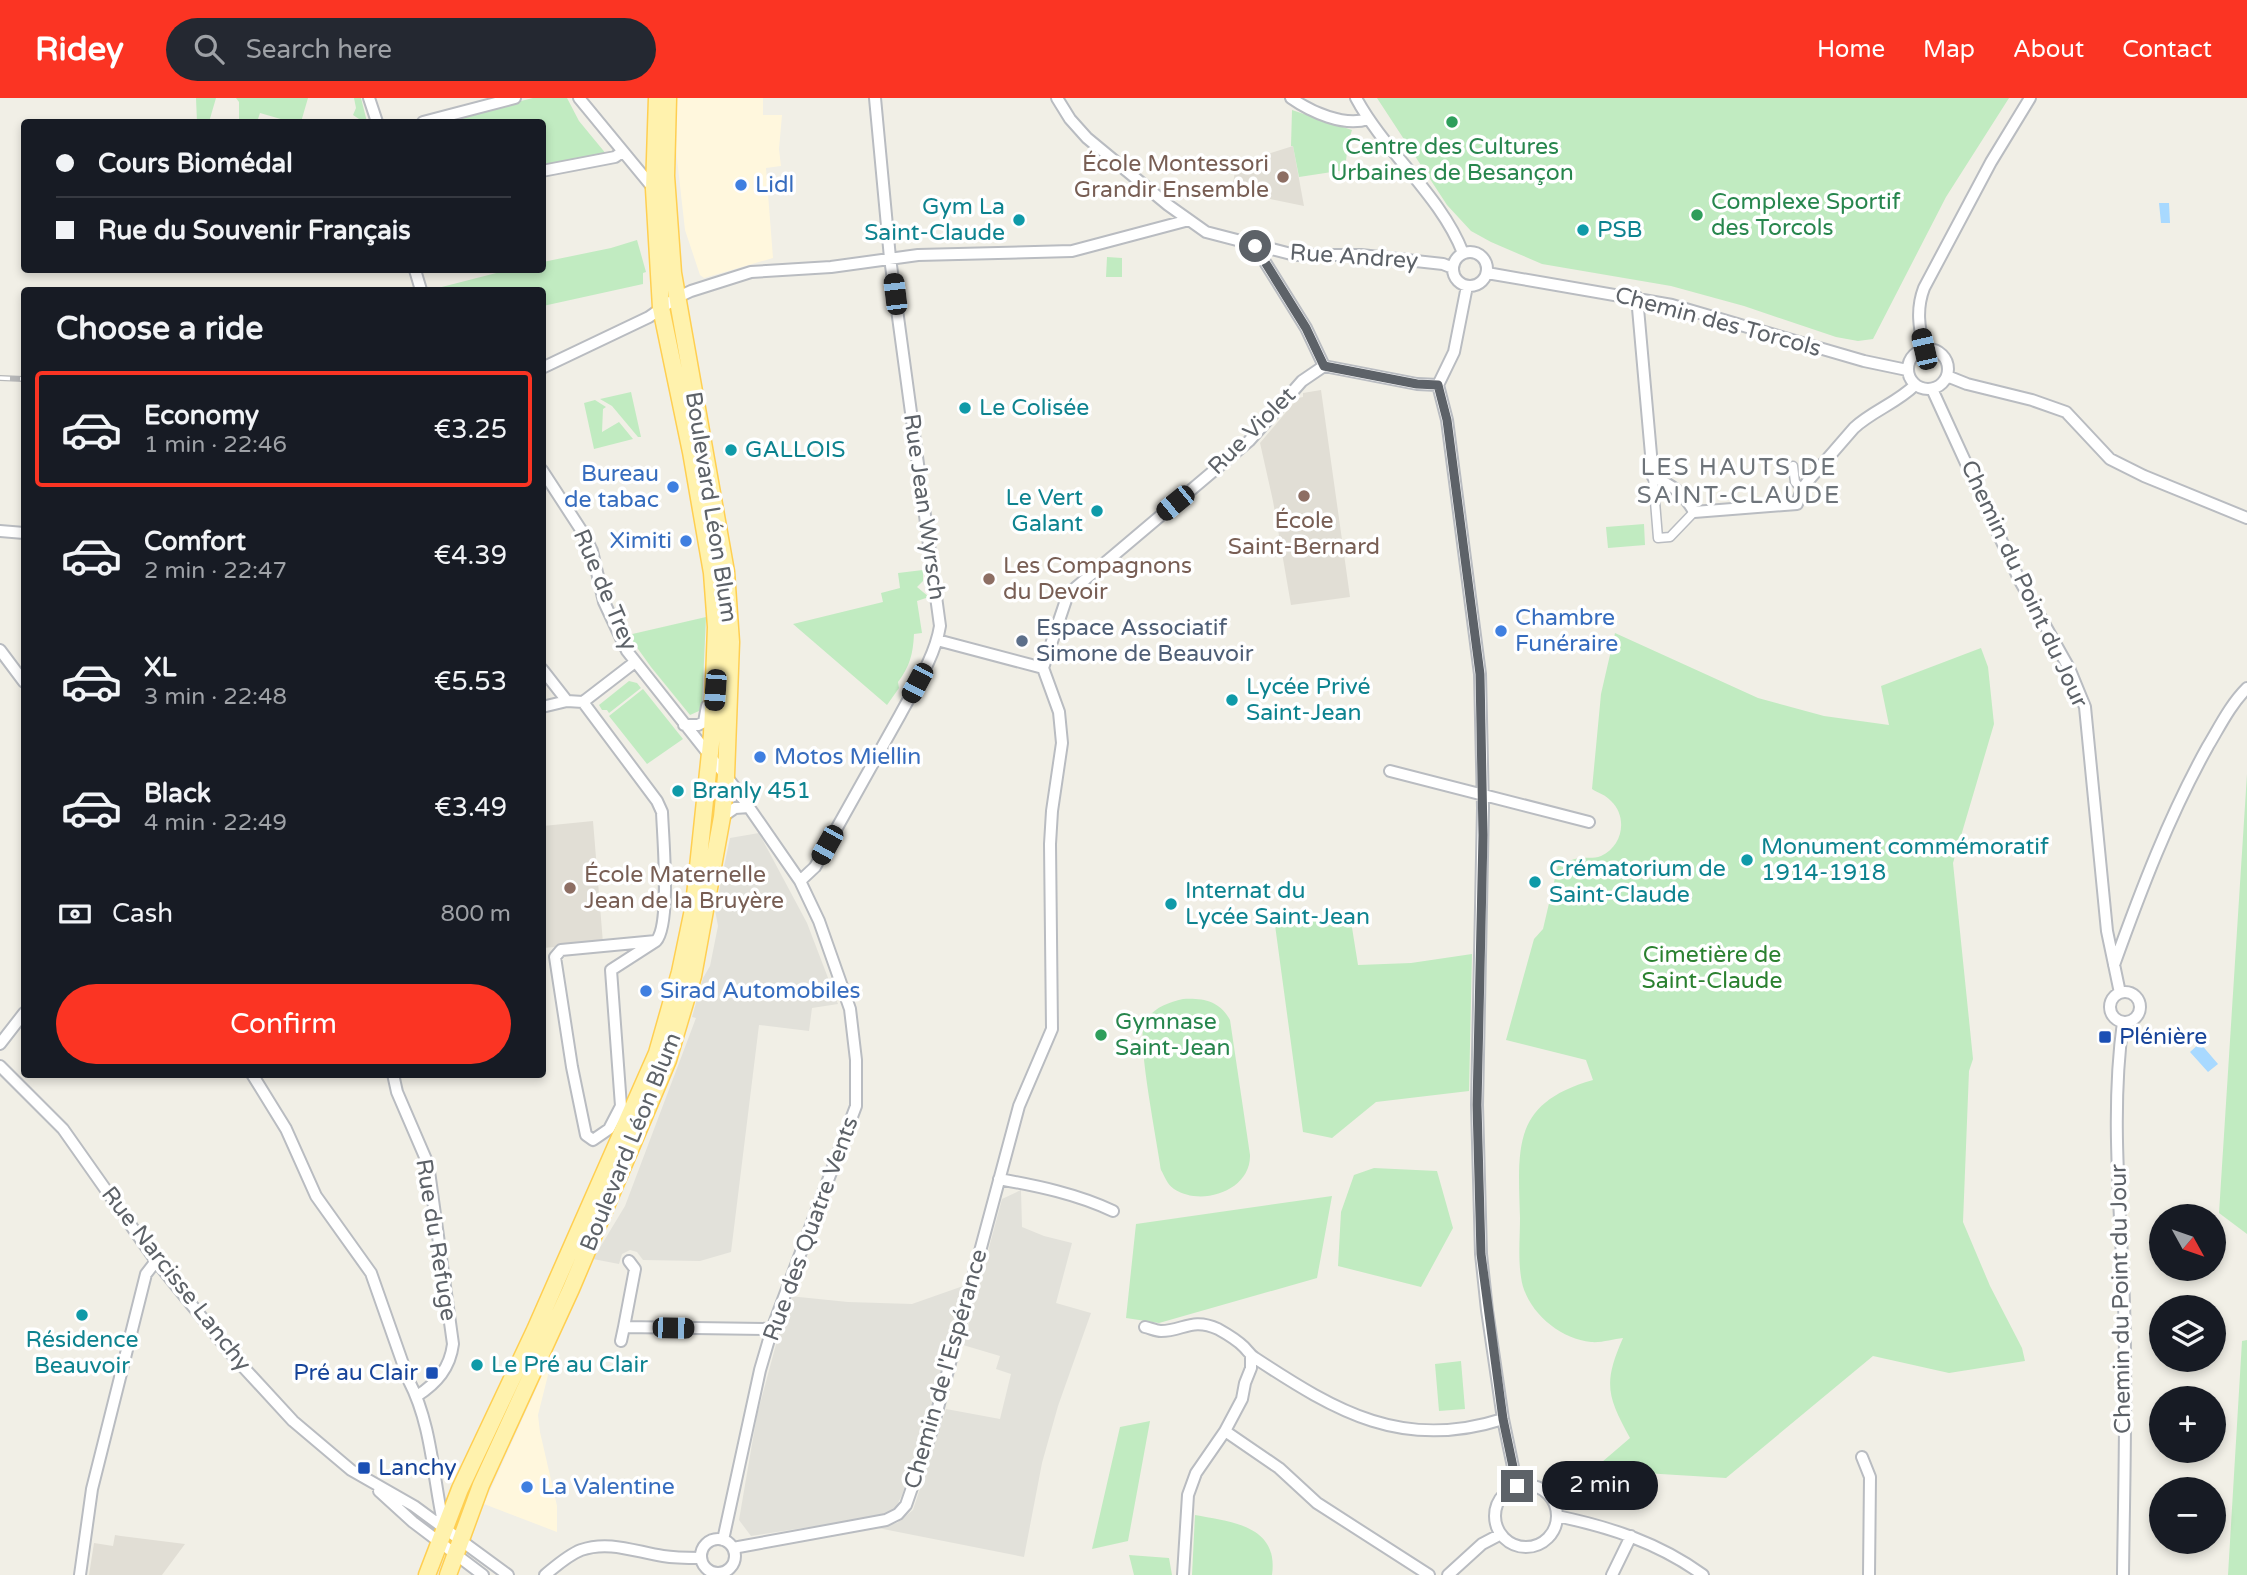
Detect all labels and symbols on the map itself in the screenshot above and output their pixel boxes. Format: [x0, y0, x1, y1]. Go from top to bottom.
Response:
marker: Centre des Cultures Urbaines de Besançon [1444, 114, 1460, 130]
place label: Centre des Cultures Urbaines de Besançon [1330, 133, 1574, 187]
place label: École Montessori Grandir Ensemble [1074, 150, 1269, 204]
marker: École Montessori Grandir Ensemble [1275, 169, 1291, 185]
place label: Lidl [755, 171, 794, 199]
marker: Lidl [733, 177, 749, 193]
place label: Complexe Sportif des Torcols [1711, 188, 1901, 242]
place label: Gym La Saint-Claude [864, 193, 1005, 247]
marker: Complexe Sportif des Torcols [1689, 207, 1705, 223]
marker: Gym La Saint-Claude [1011, 212, 1027, 228]
place label: PSB [1597, 216, 1643, 244]
marker: PSB [1575, 222, 1591, 238]
route start [1239, 230, 1271, 262]
street label: Rue Andrey [1289, 239, 1419, 275]
car [883, 272, 908, 316]
street label: Chemin des Torcols [1612, 281, 1824, 363]
car [1910, 326, 1939, 372]
street label: Rue Violet [1202, 381, 1302, 481]
street label: Boulevard Léon Blum [679, 390, 743, 624]
place label: Le Colisée [979, 394, 1089, 422]
marker: Le Colisée [957, 400, 973, 416]
street label: Rue Jean Wyrsch [897, 412, 951, 602]
place label: GALLOIS [745, 436, 845, 464]
marker: GALLOIS [723, 442, 739, 458]
district label: LES HAUTS DE SAINT-CLAUDE [1637, 453, 1841, 510]
street label: Chemin du Point du Jour [1954, 456, 2094, 712]
place label: Bureau de tabac [564, 460, 659, 514]
marker: Bureau de tabac [665, 479, 681, 495]
car [1153, 482, 1198, 524]
place label: Le Vert Galant [1005, 484, 1083, 538]
marker: École Saint-Bernard [1296, 488, 1312, 504]
marker: Le Vert Galant [1089, 503, 1105, 519]
place label: École Saint-Bernard [1228, 507, 1380, 561]
street label: Rue de Trey [567, 525, 643, 655]
place label: Ximiti [609, 527, 672, 555]
marker: Ximiti [678, 533, 694, 549]
place label: Les Compagnons du Devoir [1003, 552, 1192, 606]
marker: Les Compagnons du Devoir [981, 571, 997, 587]
place label: Chambre Funéraire [1515, 604, 1618, 658]
place label: Espace Associatif Simone de Beauvoir [1036, 614, 1254, 668]
marker: Chambre Funéraire [1493, 623, 1509, 639]
marker: Espace Associatif Simone de Beauvoir [1014, 633, 1030, 649]
car [898, 660, 937, 706]
car [704, 668, 727, 712]
place label: Lycée Privé Saint-Jean [1246, 673, 1370, 727]
marker: Lycée Privé Saint-Jean [1224, 692, 1240, 708]
place label: Motos Miellin [774, 743, 921, 771]
marker: Motos Miellin [752, 749, 768, 765]
place label: Branly 451 [692, 777, 811, 805]
marker: Branly 451 [670, 783, 686, 799]
car [808, 822, 847, 868]
place label: Monument commémoratif 1914-1918 [1761, 833, 2049, 887]
marker: Monument commémoratif 1914-1918 [1739, 852, 1755, 868]
place label: Crématorium de Saint-Claude [1549, 855, 1726, 909]
place label: École Maternelle Jean de la Bruyère [584, 861, 784, 915]
marker: Crématorium de Saint-Claude [1527, 874, 1543, 890]
place label: Internat du Lycée Saint-Jean [1185, 877, 1370, 931]
marker: École Maternelle Jean de la Bruyère [562, 880, 578, 896]
marker: Internat du Lycée Saint-Jean [1163, 896, 1179, 912]
park label: Cimetière de Saint-Claude [1642, 941, 1782, 995]
place label: Sirad Automobiles [660, 977, 861, 1005]
marker: Sirad Automobiles [638, 983, 654, 999]
place label: Gymnase Saint-Jean [1115, 1008, 1230, 1062]
place label: Plénière [2119, 1023, 2207, 1051]
marker: Gymnase Saint-Jean [1093, 1027, 1109, 1043]
street label: Boulevard Léon Blum [574, 1029, 688, 1255]
marker: Plénière [2097, 1029, 2113, 1045]
street label: Rue des Quatre Vents [757, 1113, 865, 1345]
street label: Rue du Refuge [409, 1157, 463, 1323]
street label: Chemin du Point du Jour [2105, 1164, 2137, 1434]
street label: Rue Narcisse Lanchy [95, 1181, 257, 1377]
north arrow [2149, 1204, 2226, 1281]
street label: Chemin de l'Espérance [898, 1246, 994, 1492]
marker: Résidence Beauvoir [74, 1307, 90, 1323]
car [652, 1317, 695, 1339]
place label: Résidence Beauvoir [26, 1326, 138, 1380]
place label: Le Pré au Clair [491, 1351, 648, 1379]
marker: Le Pré au Clair [469, 1357, 485, 1373]
place label: Pré au Clair [293, 1359, 418, 1387]
marker: Pré au Clair [424, 1365, 440, 1381]
place label: Lanchy [378, 1454, 457, 1482]
marker: Lanchy [356, 1460, 372, 1476]
callout: 2 min [1542, 1462, 1657, 1510]
route end [1501, 1470, 1533, 1502]
place label: La Valentine [541, 1473, 675, 1501]
marker: La Valentine [519, 1479, 535, 1495]

